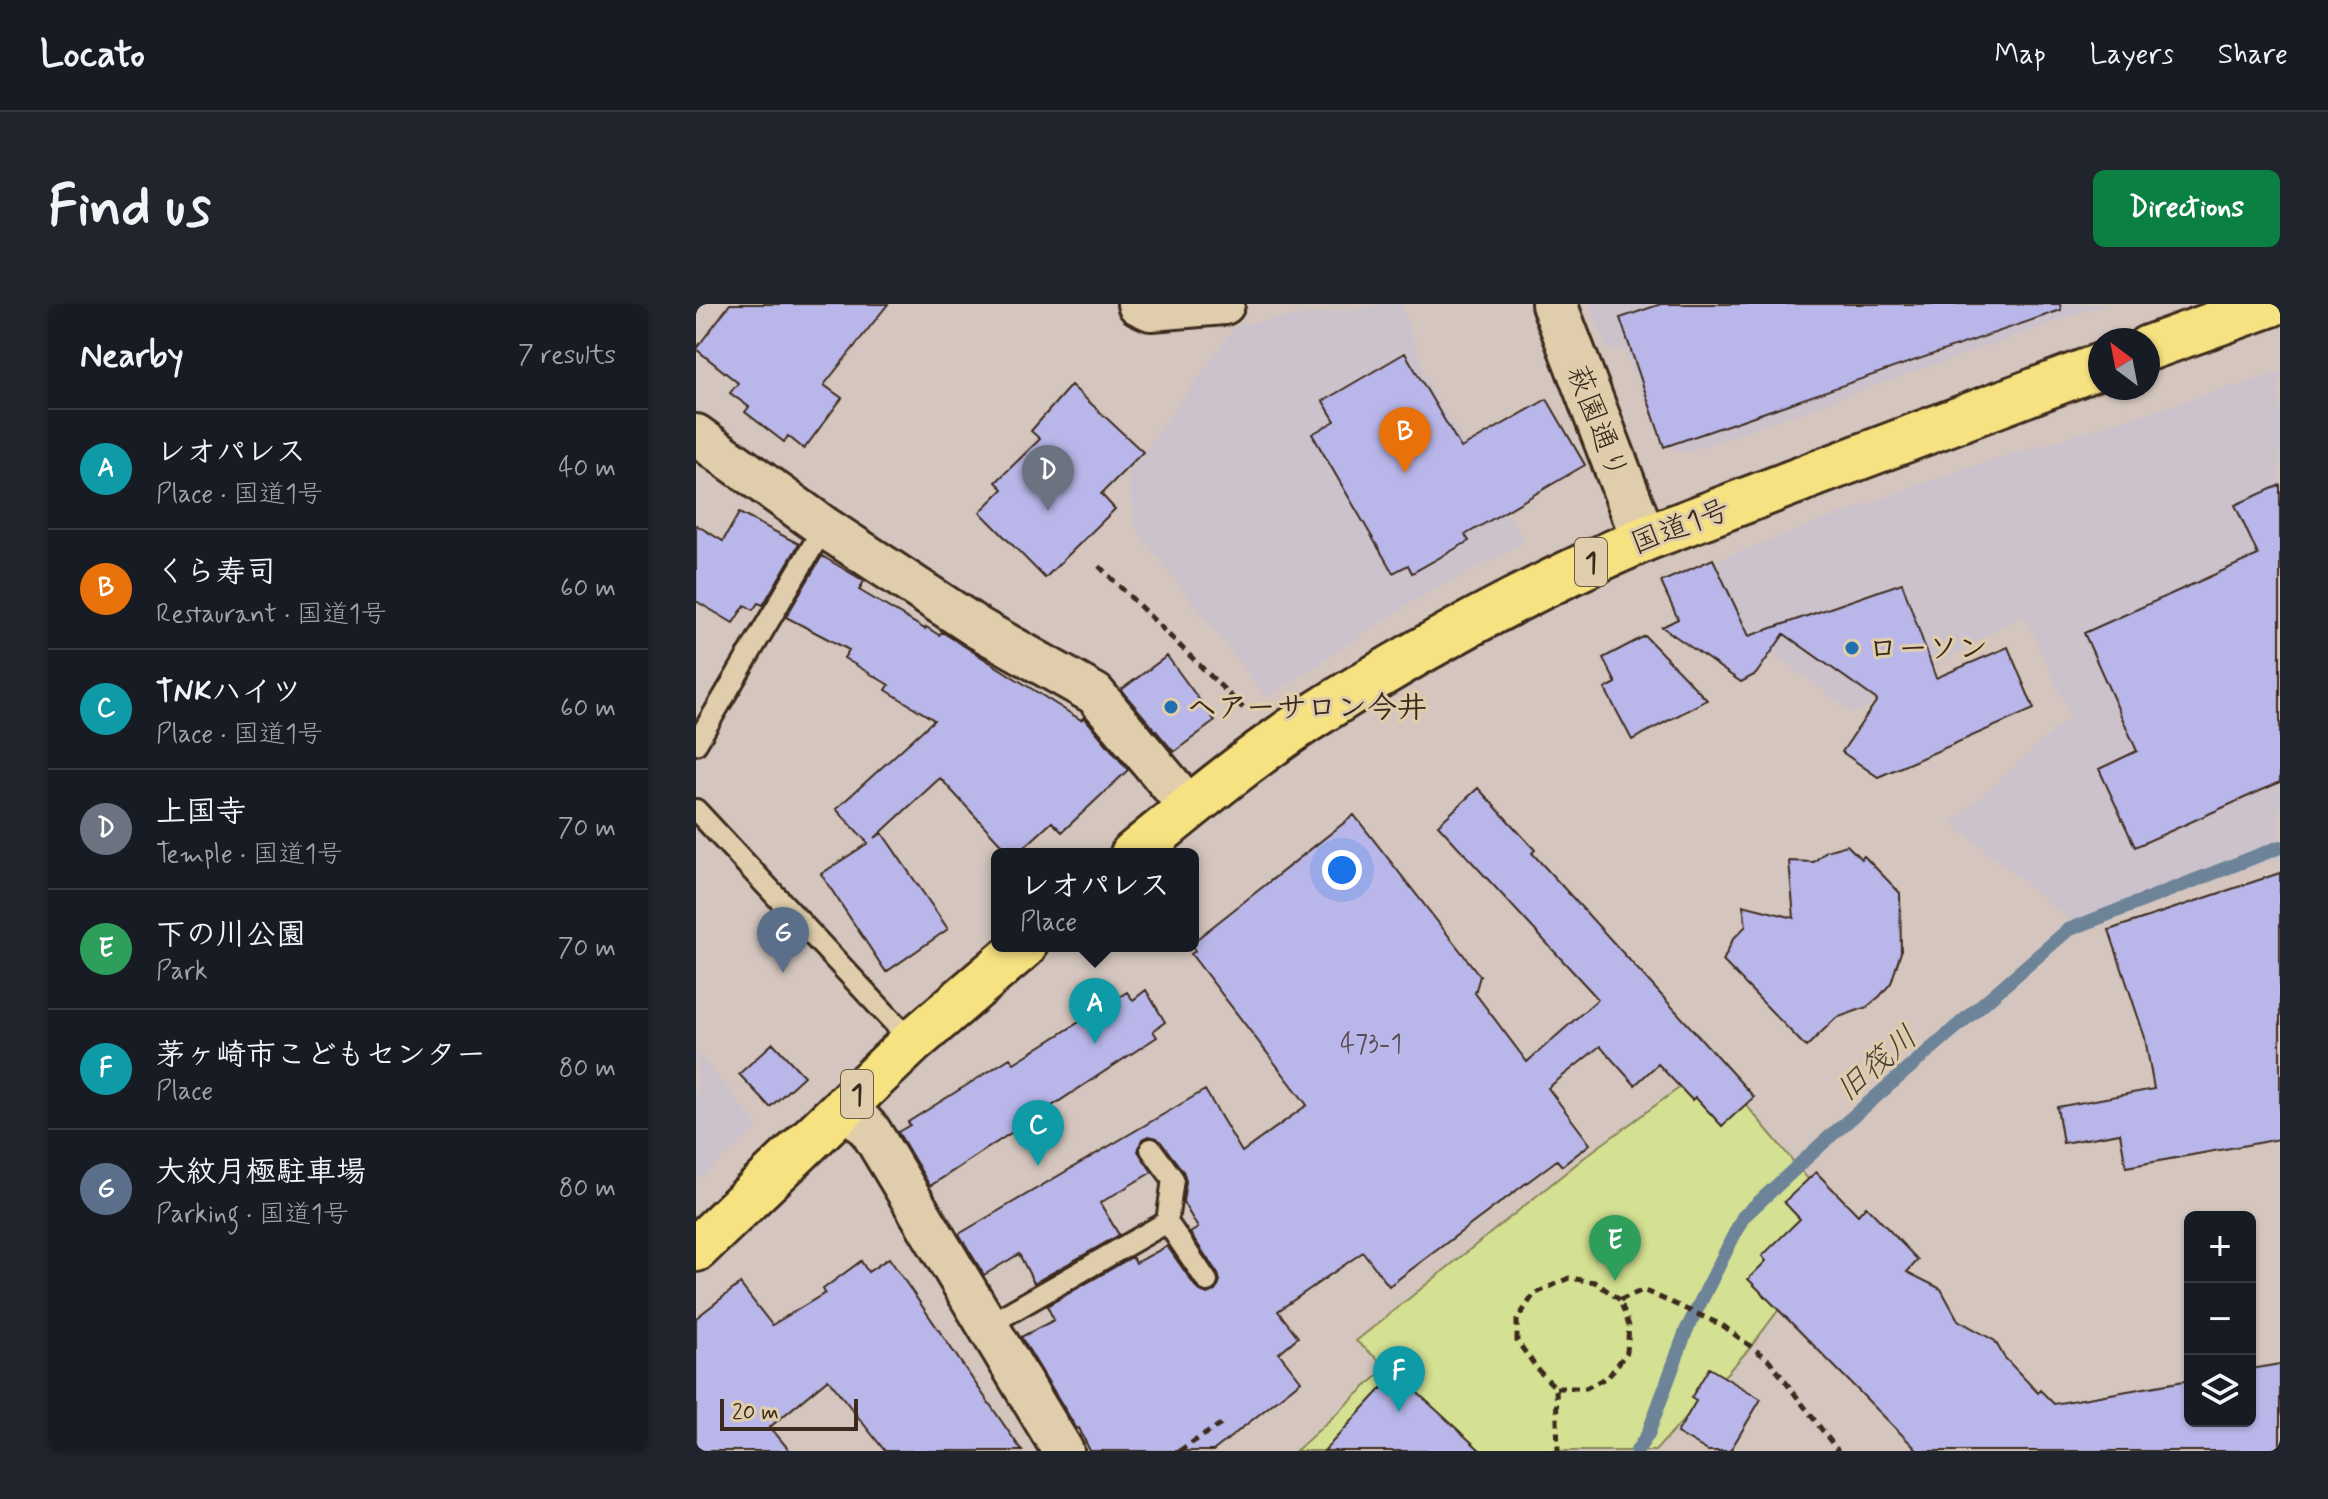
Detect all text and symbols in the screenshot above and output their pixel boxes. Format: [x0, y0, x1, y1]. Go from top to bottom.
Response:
text: Locato [40, 31, 145, 80]
text: Map [1995, 37, 2046, 74]
text: Layers [2090, 37, 2174, 74]
text: Share [2218, 37, 2288, 74]
button: Directions [2093, 170, 2280, 247]
text: Find us [48, 172, 211, 245]
north arrow [2088, 328, 2160, 400]
text: Nearby [80, 334, 184, 379]
text: 7 results [518, 339, 616, 373]
street label: 萩園通り [1557, 360, 1636, 486]
pin: B [1379, 407, 1431, 473]
text: レオパレス [156, 433, 306, 472]
pin: D [1022, 445, 1074, 511]
text: A [97, 452, 115, 486]
text: 40 m [558, 452, 616, 486]
text: Place · 国道1号 [156, 478, 323, 512]
street label: 国道1号 [1625, 491, 1736, 564]
road number: 1 [1575, 538, 1607, 586]
text: くら寿司 [156, 553, 276, 592]
text: B [98, 572, 114, 606]
text: 60 m [560, 572, 616, 606]
text: Restaurant · 国道1号 [156, 598, 387, 632]
place label: ローソン [1868, 630, 1988, 669]
marker: ローソン [1843, 639, 1861, 657]
text: TNKハイツ [156, 673, 302, 712]
place label: ヘアーサロン今井 [1187, 689, 1427, 728]
text: C [97, 692, 115, 726]
text: 60 m [560, 692, 616, 726]
marker: ヘアーサロン今井 [1162, 698, 1180, 716]
text: Place · 国道1号 [156, 718, 323, 752]
text: 上国寺 [156, 793, 246, 832]
text: D [97, 812, 115, 846]
text: 70 m [558, 812, 616, 846]
text: Temple · 国道1号 [156, 838, 342, 872]
popup [991, 848, 1199, 952]
your location [1322, 850, 1362, 890]
text: レオパレス [1020, 867, 1170, 906]
text: Place [1020, 906, 1077, 940]
pin: G [757, 907, 809, 973]
text: 下の川公園 [156, 916, 306, 955]
text: E [98, 932, 114, 966]
text: 70 m [558, 932, 616, 966]
text: Park [156, 955, 208, 989]
pin: A [1069, 978, 1121, 1044]
water label: 旧筏川 [1827, 1017, 1927, 1112]
house number: 473-1 [1340, 1028, 1402, 1062]
text: 茅ヶ崎市こどもセンター [156, 1036, 486, 1075]
text: F [99, 1052, 113, 1086]
text: 80 m [559, 1052, 616, 1086]
road number: 1 [841, 1070, 873, 1118]
text: Place [156, 1075, 213, 1109]
pin: C [1012, 1100, 1064, 1166]
text: 大紋月極駐車場 [156, 1153, 366, 1192]
text: G [97, 1172, 115, 1206]
text: 80 m [559, 1172, 616, 1206]
text: Parking · 国道1号 [156, 1198, 349, 1232]
map controls [2184, 1211, 2256, 1427]
button: + [2184, 1211, 2256, 1283]
pin: E [1589, 1215, 1641, 1281]
button: − [2184, 1283, 2256, 1355]
pin: F [1373, 1346, 1425, 1412]
button: layers [2184, 1355, 2256, 1427]
scale bar [720, 1395, 858, 1431]
text: 20 m [732, 1399, 779, 1427]

